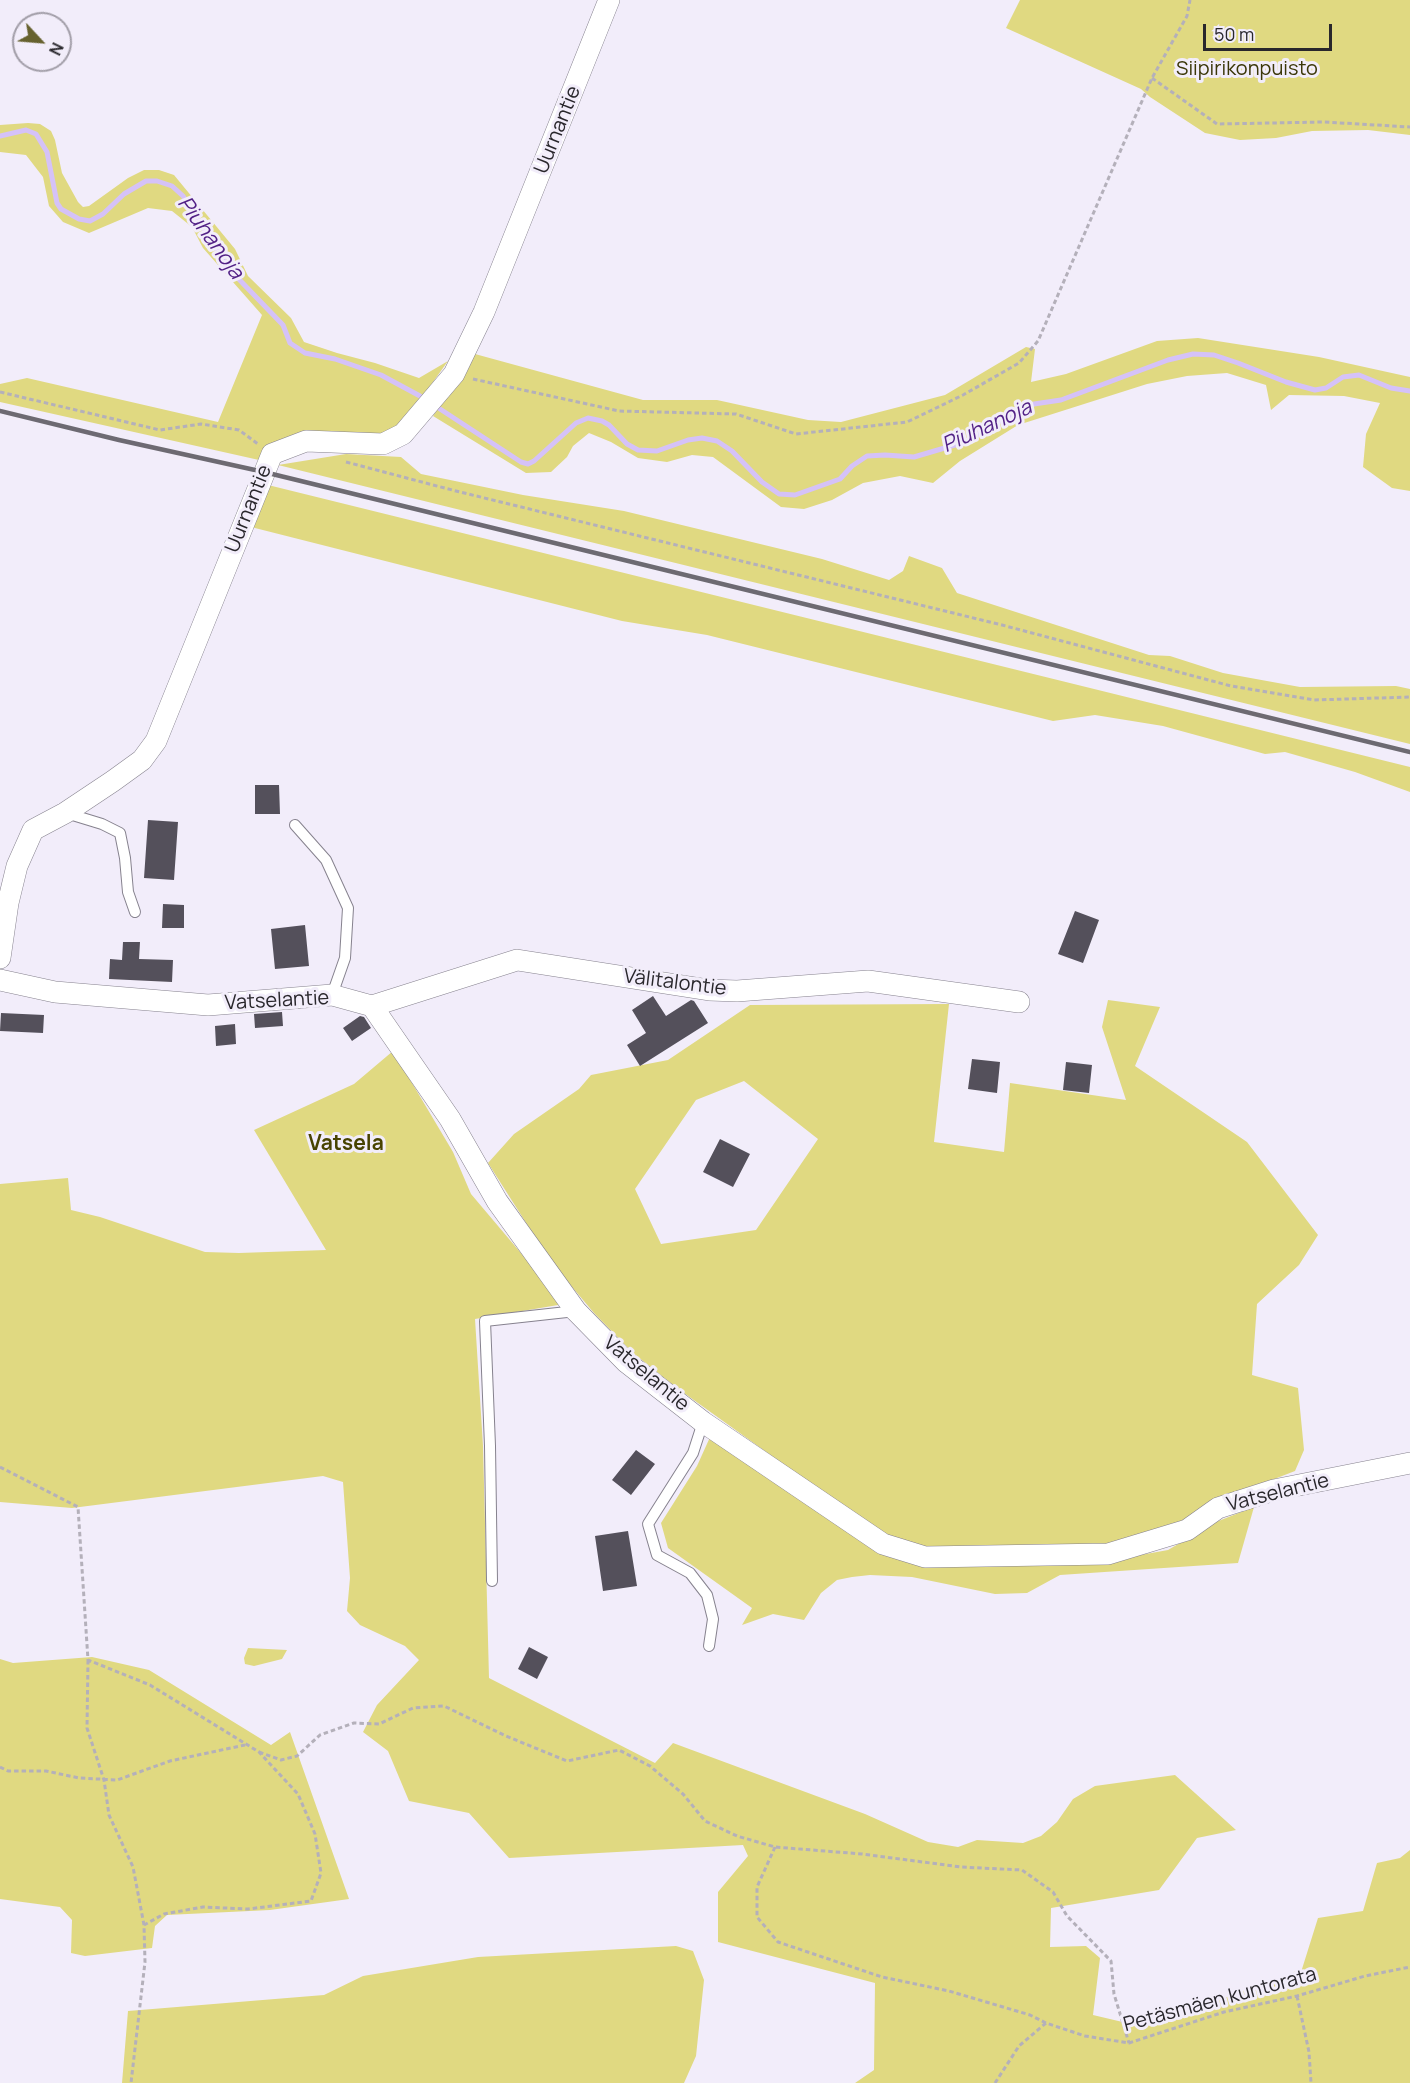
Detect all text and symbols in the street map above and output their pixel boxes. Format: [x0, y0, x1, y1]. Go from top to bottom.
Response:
north arrow [12, 12, 72, 72]
scale bar [1206, 12, 1335, 50]
text: 50 m [1214, 22, 1254, 46]
text: N [44, 39, 69, 59]
park label: Siipirikonpuisto [1176, 57, 1318, 81]
street label: Uurnantie [530, 83, 586, 177]
water label: Piuhanoja [172, 192, 248, 284]
water label: Piuhanoja [938, 395, 1036, 459]
street label: Uurnantie [221, 462, 277, 556]
street label: Välitalontie [622, 965, 728, 1001]
street label: Vatselantie [224, 986, 330, 1016]
district label: Vatsela [308, 1131, 384, 1157]
street label: Vatselantie [598, 1331, 694, 1417]
street label: Vatselantie [1224, 1469, 1332, 1517]
street label: Petäsmäen kuntorata [1121, 1963, 1319, 2037]

